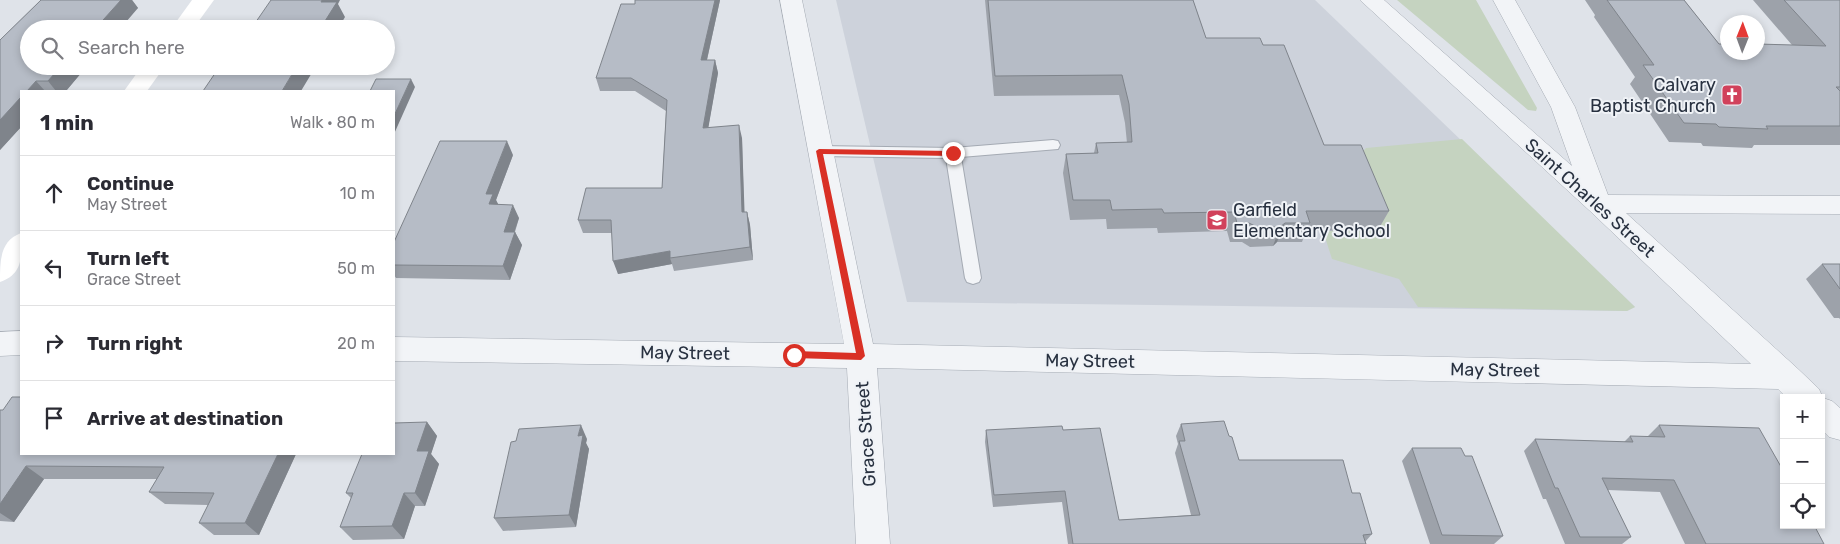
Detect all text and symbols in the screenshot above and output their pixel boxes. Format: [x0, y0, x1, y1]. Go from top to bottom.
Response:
north arrow [1720, 15, 1765, 60]
search box [20, 20, 395, 75]
icon: search [38, 34, 66, 62]
text: Search here [78, 36, 185, 59]
place label: Calvary Baptist Church [1590, 74, 1716, 117]
church icon: Calvary Baptist Church [1720, 83, 1744, 107]
text: 1 min [40, 110, 94, 135]
text: Walk · 80 m [290, 113, 375, 132]
street label: Saint Charles Street [1520, 134, 1660, 262]
route end [942, 142, 965, 165]
text: Continue [87, 172, 174, 195]
icon: ahead [40, 179, 68, 207]
text: 10 m [340, 184, 375, 203]
text: May Street [87, 195, 167, 214]
place label: Garfield Elementary School [1233, 199, 1390, 242]
school or university icon: Garfield Elementary School [1205, 208, 1229, 232]
text: Turn left [87, 247, 169, 270]
icon: left [40, 254, 68, 282]
text: 50 m [337, 259, 375, 278]
text: Grace Street [87, 270, 181, 289]
icon: right [40, 329, 68, 357]
text: Turn right [87, 332, 182, 355]
text: 20 m [337, 334, 375, 353]
street label: May Street [640, 341, 730, 365]
route start [783, 344, 806, 367]
street label: May Street [1045, 349, 1135, 373]
street label: May Street [1450, 358, 1540, 382]
street label: Grace Street [851, 381, 881, 487]
map controls [1780, 394, 1825, 529]
button: + [1780, 394, 1825, 439]
icon: arrive [40, 404, 68, 432]
text: Arrive at destination [87, 407, 283, 430]
button: − [1780, 439, 1825, 484]
button: locate [1780, 484, 1825, 529]

